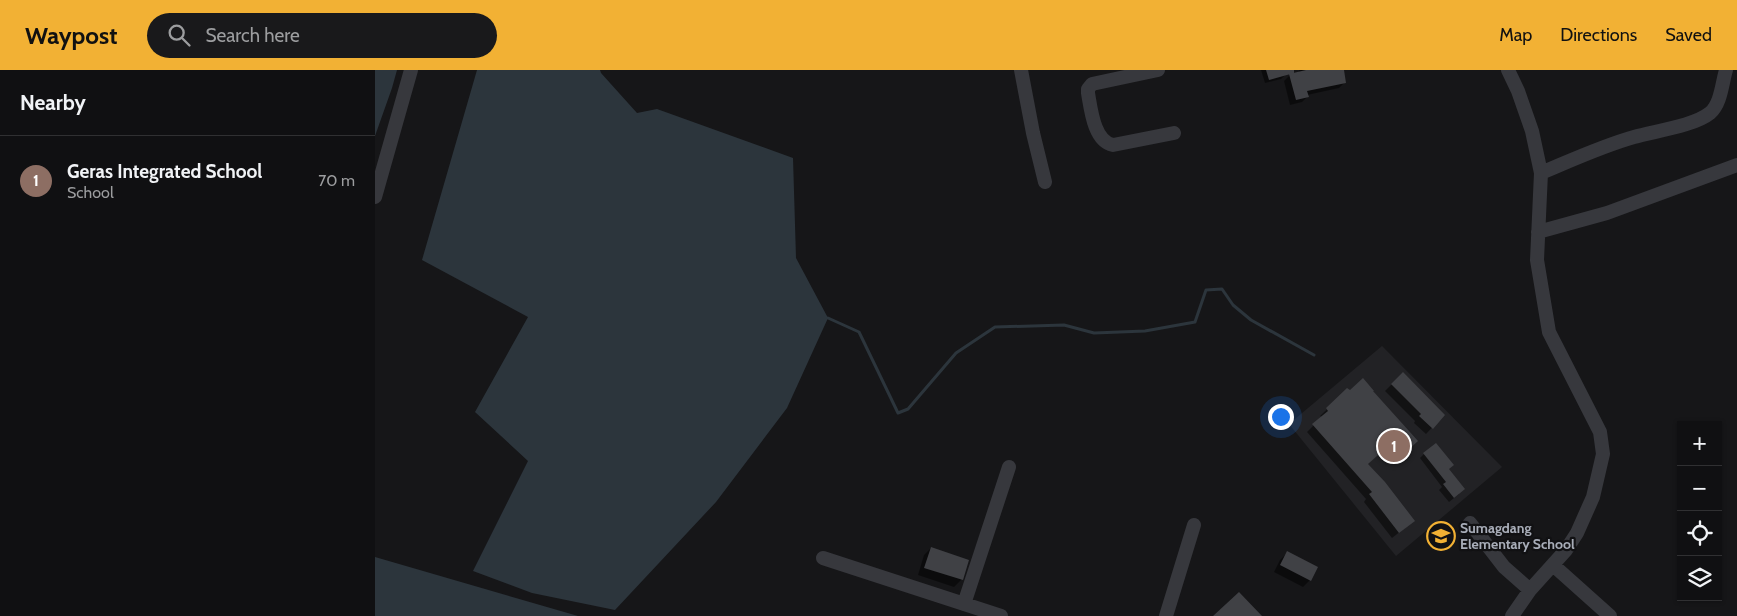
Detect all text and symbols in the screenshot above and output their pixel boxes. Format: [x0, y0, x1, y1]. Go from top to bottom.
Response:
search box [147, 13, 497, 58]
text: Waypost [25, 21, 117, 50]
icon: search [165, 21, 193, 49]
text: Search here [205, 24, 300, 47]
text: Map [1499, 24, 1532, 46]
text: Directions [1560, 24, 1637, 46]
text: Saved [1665, 24, 1712, 46]
text: Nearby [20, 90, 86, 115]
text: Geras Integrated School [67, 160, 262, 183]
text: 1 [33, 171, 39, 190]
text: 70 m [318, 171, 355, 190]
text: School [67, 183, 114, 202]
your location [1268, 404, 1294, 430]
map controls [1677, 421, 1722, 601]
button: + [1677, 421, 1722, 466]
pin: 1 [1378, 427, 1410, 465]
button: − [1677, 466, 1722, 511]
button: locate [1677, 511, 1722, 556]
place label: Sumagdang Elementary School [1460, 519, 1575, 553]
school or university icon: Sumagdang Elementary School [1426, 521, 1456, 551]
button: layers [1677, 556, 1722, 601]

